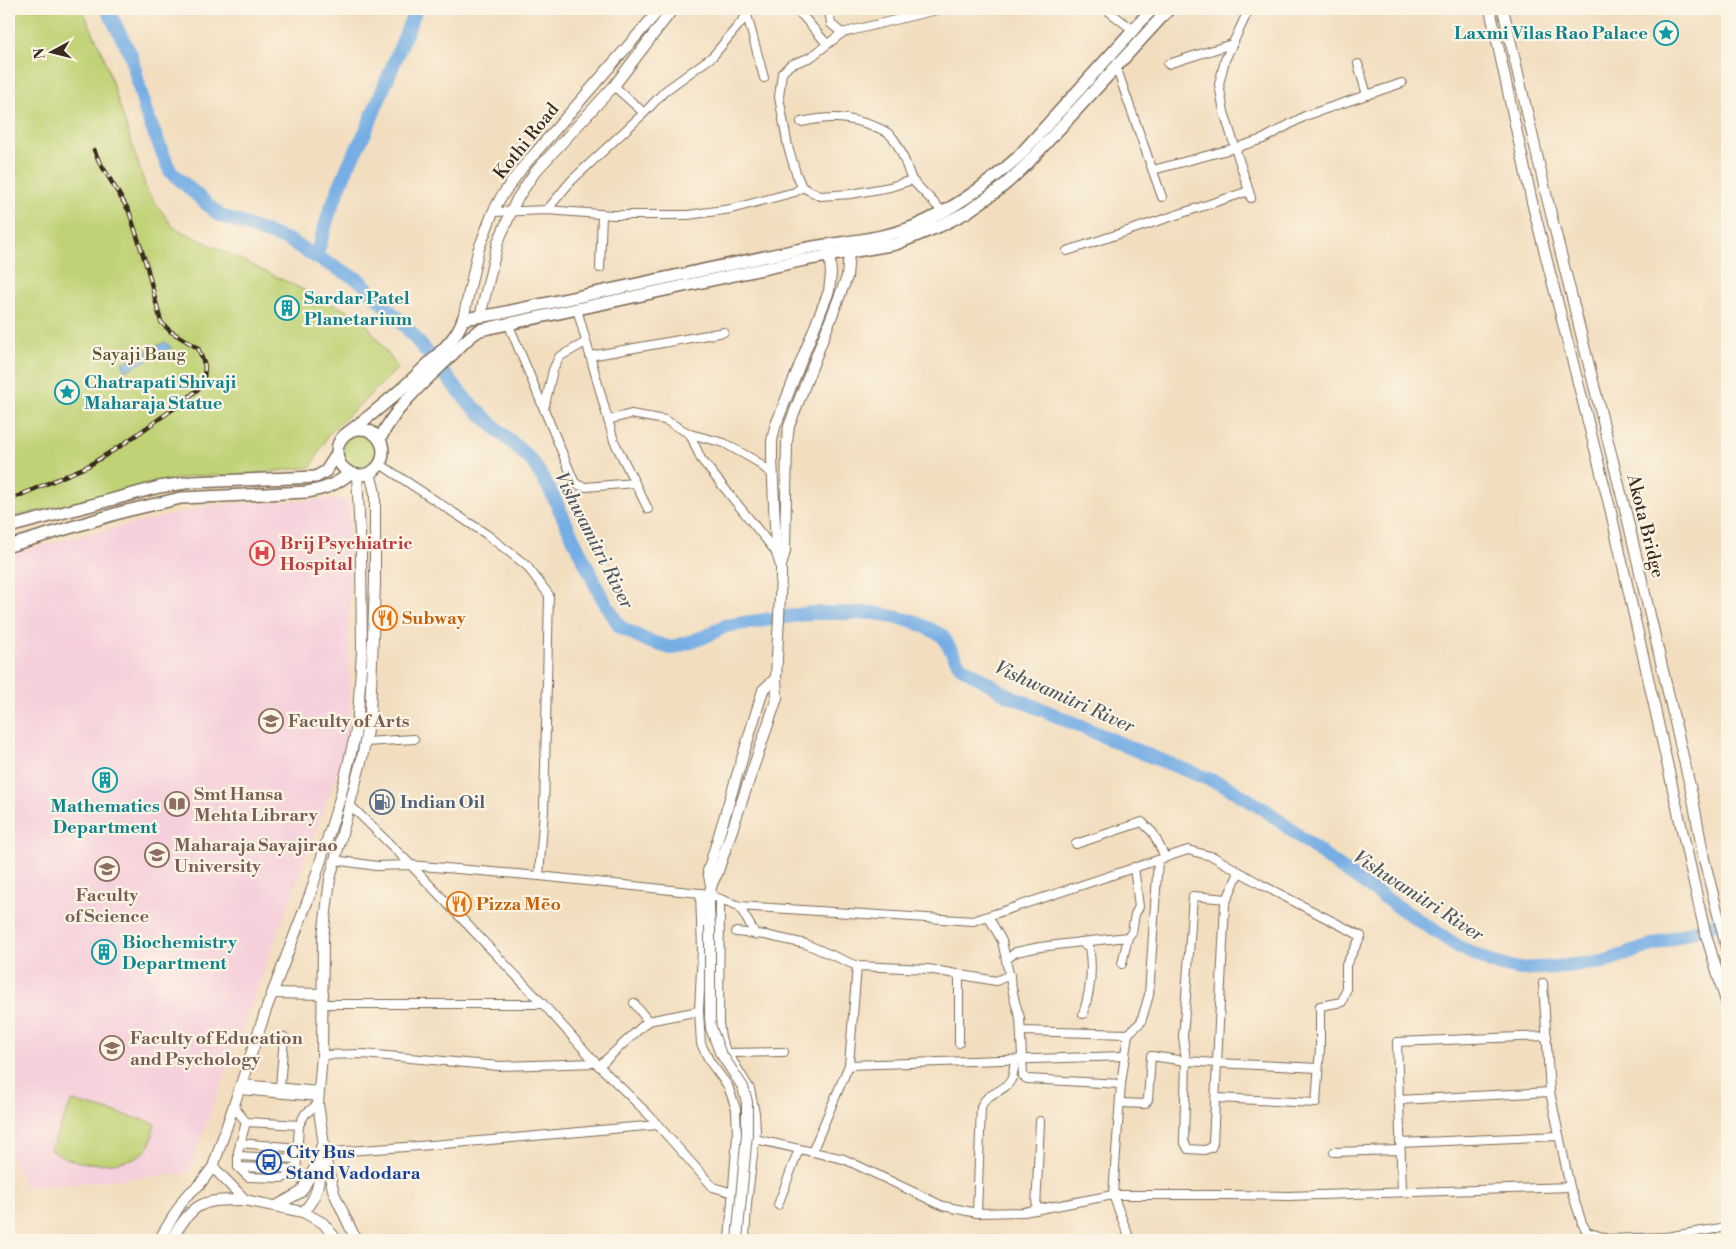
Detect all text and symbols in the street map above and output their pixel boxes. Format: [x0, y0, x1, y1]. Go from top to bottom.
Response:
place icon: Laxmi Vilas Rao Palace [1653, 20, 1679, 46]
place label: Laxmi Vilas Rao Palace [1454, 22, 1648, 45]
north arrow [28, 28, 78, 78]
text: N [30, 47, 50, 60]
street label: Kothi Road [489, 98, 565, 184]
place label: Sardar Patel Planetarium [304, 287, 413, 331]
building icon: Sardar Patel Planetarium [274, 295, 300, 321]
park label: Sayaji Baug [92, 343, 187, 366]
place label: Chatrapati Shivaji Maharaja Statue [84, 371, 236, 415]
place icon: Chatrapati Shivaji Maharaja Statue [54, 379, 80, 405]
water label: Vishwamitri River [549, 468, 639, 614]
street label: Akota Bridge [1621, 471, 1670, 580]
place label: Brij Psychiatric Hospital [280, 532, 413, 576]
hospital icon: Brij Psychiatric Hospital [249, 540, 275, 566]
restaurant icon: Subway [372, 605, 398, 631]
place label: Subway [402, 607, 467, 630]
water label: Vishwamitri River [991, 655, 1139, 739]
school or university icon: Faculty of Arts [258, 708, 284, 734]
place label: Faculty of Arts [288, 710, 410, 733]
building icon: Mathematics Department [92, 767, 118, 793]
place label: Smt Hansa Mehta Library [194, 783, 319, 827]
fuel station icon: Indian Oil [369, 789, 395, 815]
library icon: Smt Hansa Mehta Library [164, 791, 190, 817]
place label: Indian Oil [400, 791, 485, 814]
place label: Mathematics Department [50, 795, 160, 839]
place label: Maharaja Sayajirao University [174, 834, 338, 878]
school or university icon: Maharaja Sayajirao University [144, 842, 170, 868]
water label: Vishwamitri River [1349, 845, 1489, 947]
school or university icon: Faculty of Science [94, 856, 120, 882]
place label: Faculty of Science [65, 884, 150, 928]
restaurant icon: Pizza Mēo [446, 891, 472, 917]
place label: Pizza Mēo [476, 893, 561, 916]
place label: Biochemistry Department [122, 931, 238, 975]
building icon: Biochemistry Department [91, 939, 117, 965]
place label: Faculty of Education and Psychology [130, 1027, 303, 1071]
school or university icon: Faculty of Education and Psychology [99, 1035, 125, 1061]
place label: City Bus Stand Vadodara [286, 1141, 421, 1185]
bus stop icon: City Bus Stand Vadodara [256, 1149, 282, 1175]

